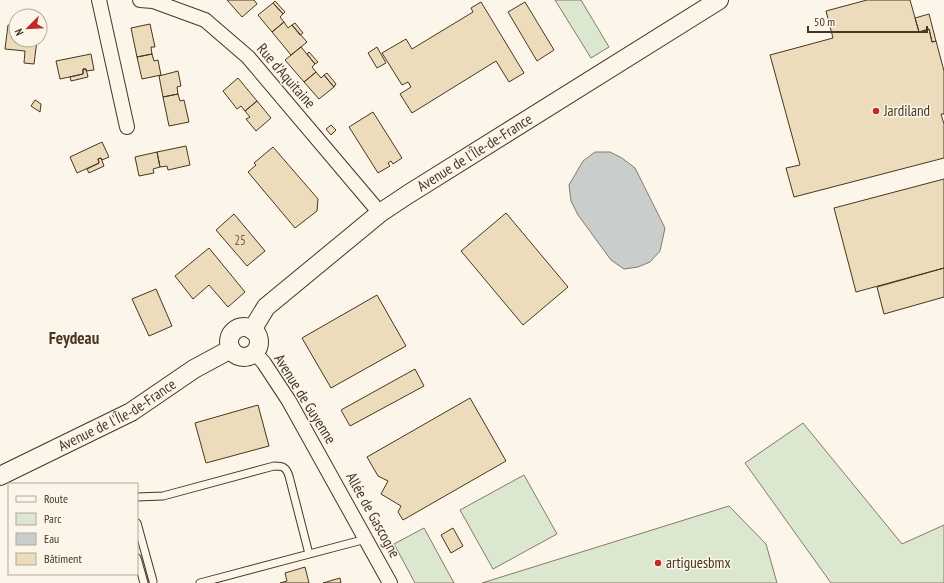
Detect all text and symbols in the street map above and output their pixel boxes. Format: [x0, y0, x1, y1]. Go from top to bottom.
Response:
north arrow [8, 8, 48, 48]
scale bar [808, 8, 927, 34]
text: 50 m [814, 14, 835, 29]
text: N [11, 26, 26, 38]
street label: Rue d'Aquitaine [253, 39, 320, 112]
place label: Jardiland [883, 101, 930, 120]
marker: Jardiland [871, 106, 881, 116]
street label: Avenue de l'Île-de-France [413, 109, 536, 195]
house number: 25 [234, 232, 246, 249]
district label: Feydeau [49, 327, 100, 349]
street label: Avenue de Guyenne [270, 350, 341, 447]
street label: Avenue de l'Île-de-France [55, 374, 179, 455]
street label: Allée de Gascogne [342, 469, 405, 561]
legend [8, 483, 138, 575]
text: Route [44, 491, 68, 506]
text: Parc [44, 511, 62, 526]
text: Eau [44, 531, 59, 546]
text: Bâtiment [44, 551, 82, 566]
place label: artiguesbmx [666, 553, 731, 572]
marker: artiguesbmx [653, 558, 663, 568]

